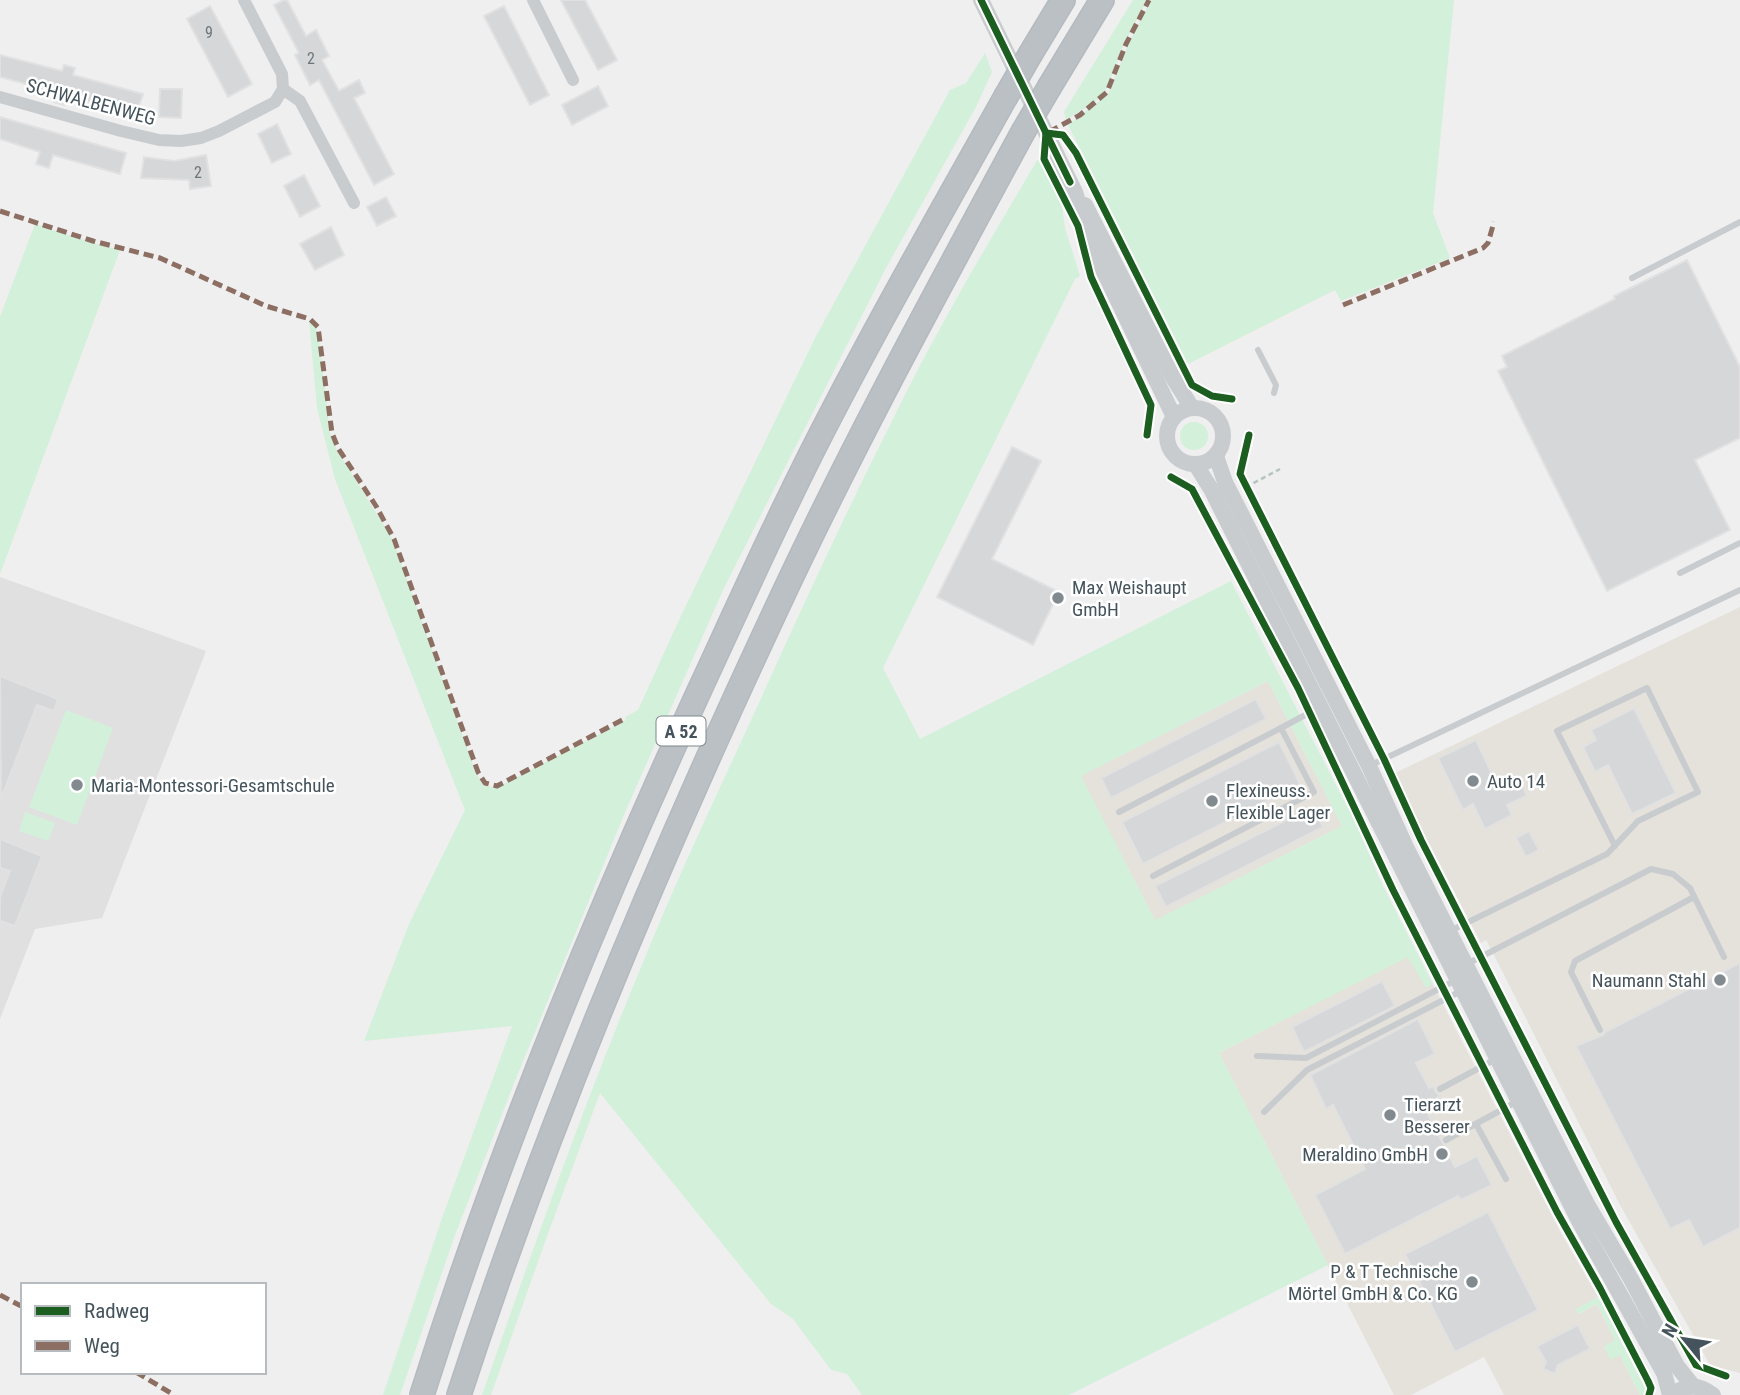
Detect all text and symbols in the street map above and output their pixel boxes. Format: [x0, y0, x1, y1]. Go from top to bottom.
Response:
house number: 9 [205, 23, 213, 42]
house number: 2 [307, 49, 315, 68]
street label: SCHWALBENWEG [24, 74, 158, 130]
house number: 2 [194, 163, 202, 182]
place label: Max Weishaupt GmbH [1072, 576, 1187, 621]
marker: Max Weishaupt GmbH [1050, 590, 1066, 606]
road number: A 52 [656, 716, 706, 746]
place label: Auto 14 [1487, 770, 1545, 793]
marker: Auto 14 [1465, 773, 1481, 789]
place label: Maria-Montessori-Gesamtschule [91, 774, 335, 797]
marker: Maria-Montessori-Gesamtschule [69, 777, 85, 793]
place label: Flexineuss. Flexible Lager [1226, 779, 1331, 824]
marker: Flexineuss. Flexible Lager [1204, 793, 1220, 809]
place label: Naumann Stahl [1592, 969, 1706, 992]
marker: Naumann Stahl [1712, 972, 1728, 988]
place label: Tierarzt Besserer [1404, 1093, 1470, 1138]
marker: Tierarzt Besserer [1382, 1107, 1398, 1123]
place label: Meraldino GmbH [1302, 1143, 1428, 1166]
marker: Meraldino GmbH [1434, 1146, 1450, 1162]
place label: P & T Technische Mörtel GmbH & Co. KG [1288, 1260, 1458, 1305]
marker: P & T Technische Mörtel GmbH & Co. KG [1464, 1274, 1480, 1290]
legend [21, 1283, 266, 1374]
text: Radweg [84, 1299, 149, 1323]
north arrow [1649, 1304, 1719, 1374]
text: N [1657, 1320, 1683, 1342]
text: Weg [84, 1334, 120, 1358]

